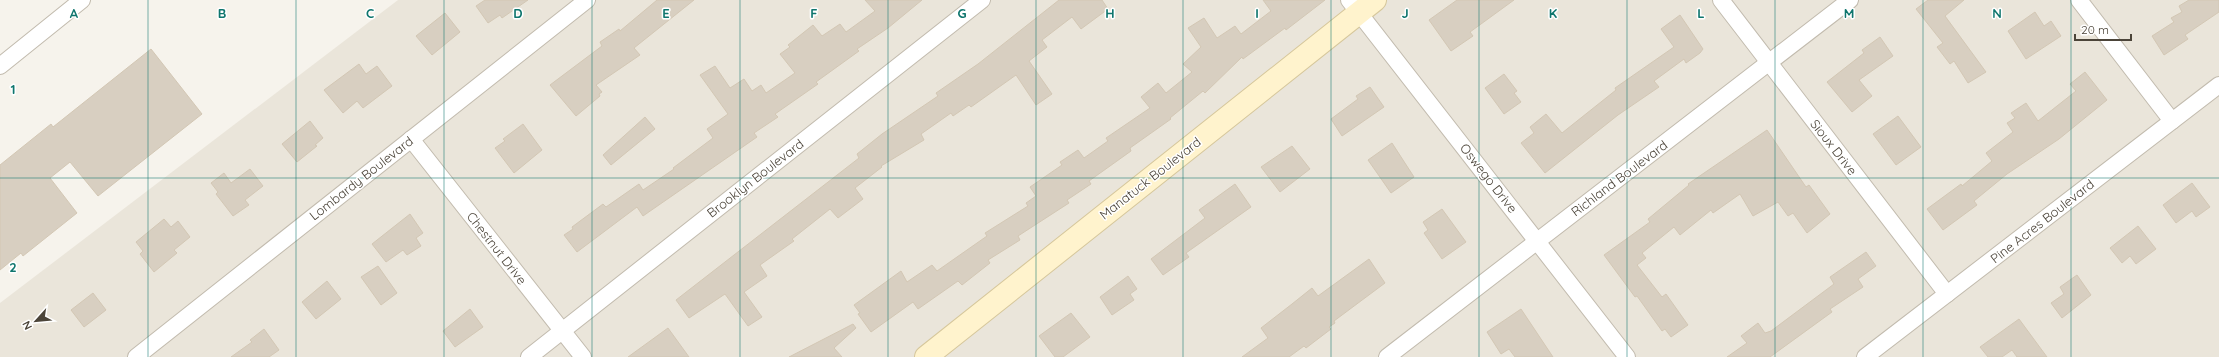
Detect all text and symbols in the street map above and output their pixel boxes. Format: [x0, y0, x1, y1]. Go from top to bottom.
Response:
text: A [70, 5, 79, 21]
text: B [218, 5, 226, 21]
text: C [366, 5, 374, 21]
text: D [513, 5, 523, 21]
text: E [662, 5, 670, 21]
text: F [810, 5, 818, 21]
text: G [957, 5, 967, 21]
text: H [1105, 5, 1115, 21]
text: I [1255, 5, 1259, 21]
text: J [1401, 5, 1409, 21]
text: K [1549, 5, 1558, 21]
text: L [1697, 5, 1705, 21]
text: M [1844, 5, 1854, 21]
text: N [1992, 5, 2002, 21]
scale bar [2075, 16, 2131, 42]
text: 20 m [2081, 22, 2109, 37]
text: 1 [10, 81, 16, 97]
street label: Sioux Drive [1807, 116, 1861, 178]
street label: Lombardy Boulevard [306, 133, 416, 223]
street label: Manatuck Boulevard [1096, 133, 1204, 223]
street label: Brooklyn Boulevard [704, 135, 806, 221]
street label: Richland Boulevard [1568, 137, 1670, 219]
street label: Oswego Drive [1457, 140, 1521, 216]
street label: Pine Acres Boulevard [1987, 176, 2097, 266]
street label: Chestnut Drive [464, 208, 530, 288]
text: 2 [9, 259, 17, 275]
north arrow [16, 301, 56, 341]
text: N [19, 319, 35, 332]

